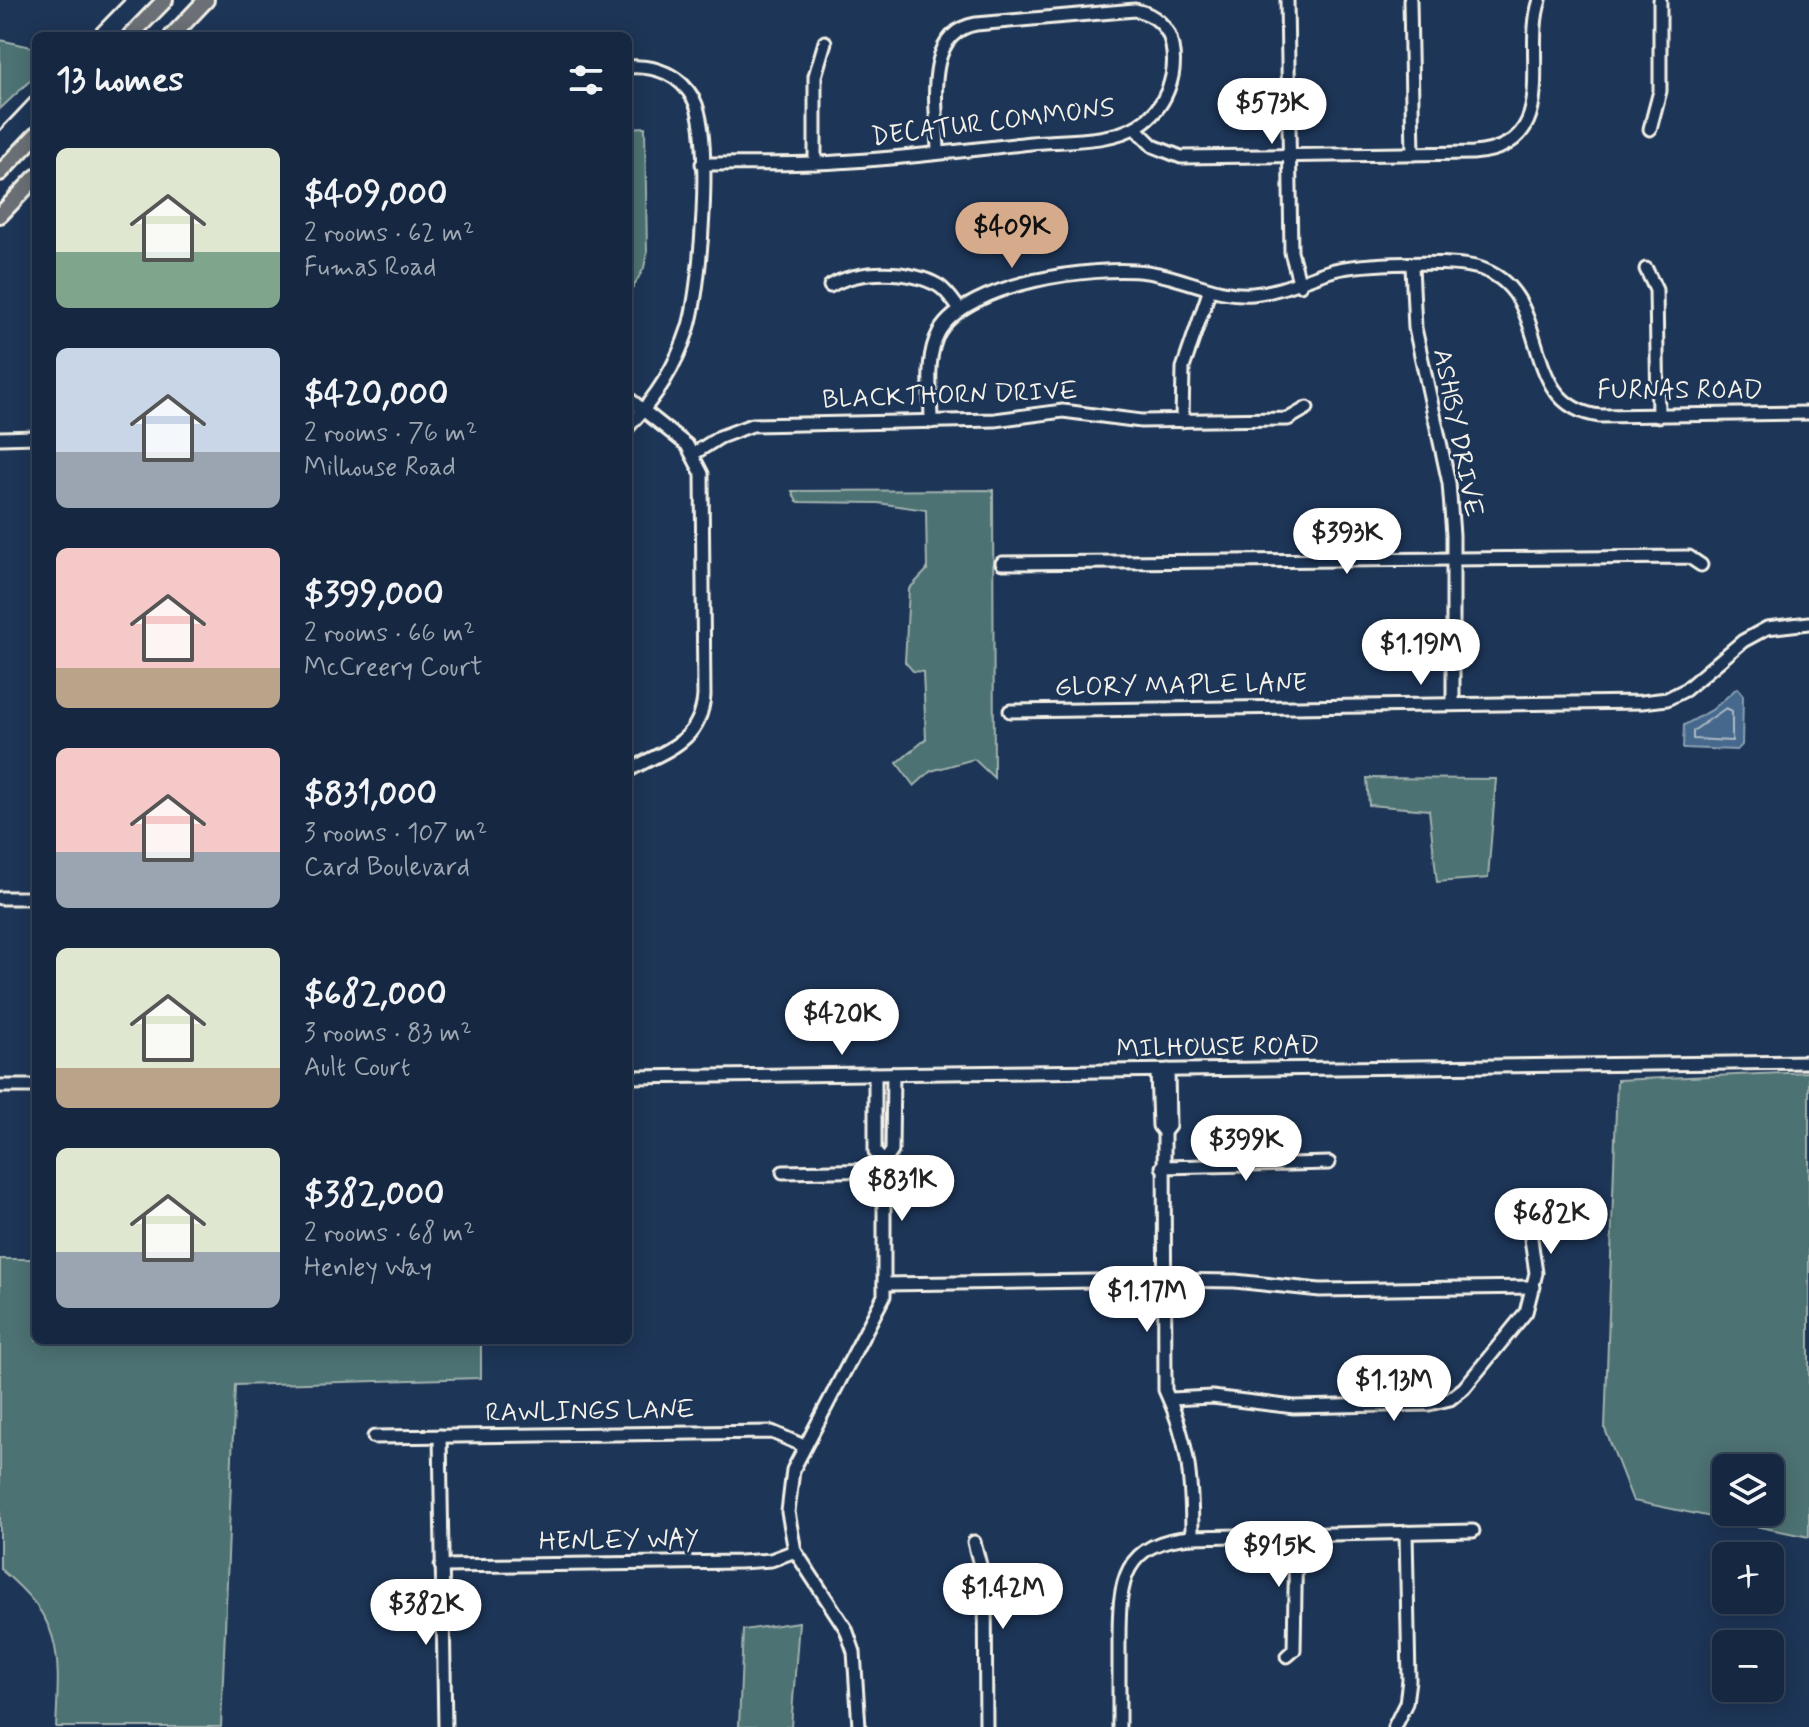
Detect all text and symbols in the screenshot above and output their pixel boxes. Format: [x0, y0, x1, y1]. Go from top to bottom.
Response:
text: 13 homes [56, 58, 184, 103]
icon: filters [564, 58, 608, 102]
pin: $573K [1216, 78, 1328, 146]
text: $573K [1236, 87, 1308, 121]
street label: DECATUR COMMONS [869, 91, 1117, 155]
text: $409,000 [304, 172, 447, 217]
icon: home [120, 180, 216, 276]
pin: $409K [956, 202, 1068, 270]
text: $409K [973, 211, 1051, 245]
text: 2 rooms · 62 m² [304, 217, 474, 251]
text: Fumas Road [304, 251, 436, 285]
street label: ASHBY DRIVE [1424, 346, 1490, 520]
text: $420,000 [304, 372, 448, 417]
street label: FURNAS ROAD [1597, 374, 1763, 408]
street label: BLACKTHORN DRIVE [822, 375, 1078, 417]
icon: home [120, 380, 216, 476]
text: 2 rooms · 76 m² [304, 417, 477, 451]
text: Milhouse Road [304, 451, 456, 485]
pin: $393K [1291, 508, 1403, 576]
text: $393K [1311, 517, 1383, 551]
text: $399,000 [304, 572, 444, 617]
icon: home [120, 580, 216, 676]
text: 2 rooms · 66 m² [304, 617, 475, 651]
pin: $1.19M [1356, 619, 1486, 687]
text: $1.19M [1380, 628, 1462, 662]
text: McCreery Court [304, 651, 482, 685]
street label: GLORY MAPLE LANE [1054, 667, 1308, 705]
text: $831,000 [304, 772, 437, 817]
icon: home [120, 780, 216, 876]
text: 3 rooms · 107 m² [304, 817, 487, 851]
text: Card Boulevard [304, 851, 470, 885]
text: $682,000 [304, 972, 447, 1017]
icon: home [120, 980, 216, 1076]
pin: $420K [786, 989, 898, 1057]
text: $420K [803, 998, 881, 1032]
text: 3 rooms · 83 m² [304, 1017, 472, 1051]
street label: MILHOUSE ROAD [1116, 1029, 1320, 1067]
text: Ault Court [304, 1051, 411, 1085]
pin: $399K [1190, 1115, 1302, 1183]
text: $399K [1209, 1124, 1283, 1158]
pin: $831K [846, 1155, 958, 1223]
text: $831K [867, 1164, 937, 1198]
text: $382,000 [304, 1172, 445, 1217]
icon: home [120, 1180, 216, 1276]
pin: $682K [1495, 1188, 1607, 1256]
text: $682K [1513, 1197, 1589, 1231]
text: 2 rooms · 68 m² [304, 1217, 475, 1251]
text: Henley Way [304, 1251, 432, 1285]
pin: $1.17M [1082, 1266, 1212, 1334]
text: $1.17M [1107, 1275, 1187, 1309]
pin: $1.13M [1329, 1355, 1459, 1423]
text: $1.13M [1355, 1364, 1433, 1398]
street label: RAWLINGS LANE [485, 1393, 695, 1431]
map controls [1712, 1454, 1784, 1702]
button: layers [1712, 1454, 1784, 1526]
pin: $915K [1223, 1521, 1335, 1589]
street label: HENLEY WAY [539, 1523, 699, 1559]
text: $915K [1243, 1530, 1315, 1564]
button: + [1712, 1542, 1784, 1614]
pin: $1.42M [938, 1563, 1068, 1631]
text: $1.42M [961, 1572, 1045, 1606]
pin: $382K [370, 1579, 482, 1647]
text: $382K [388, 1588, 464, 1622]
button: − [1712, 1630, 1784, 1702]

